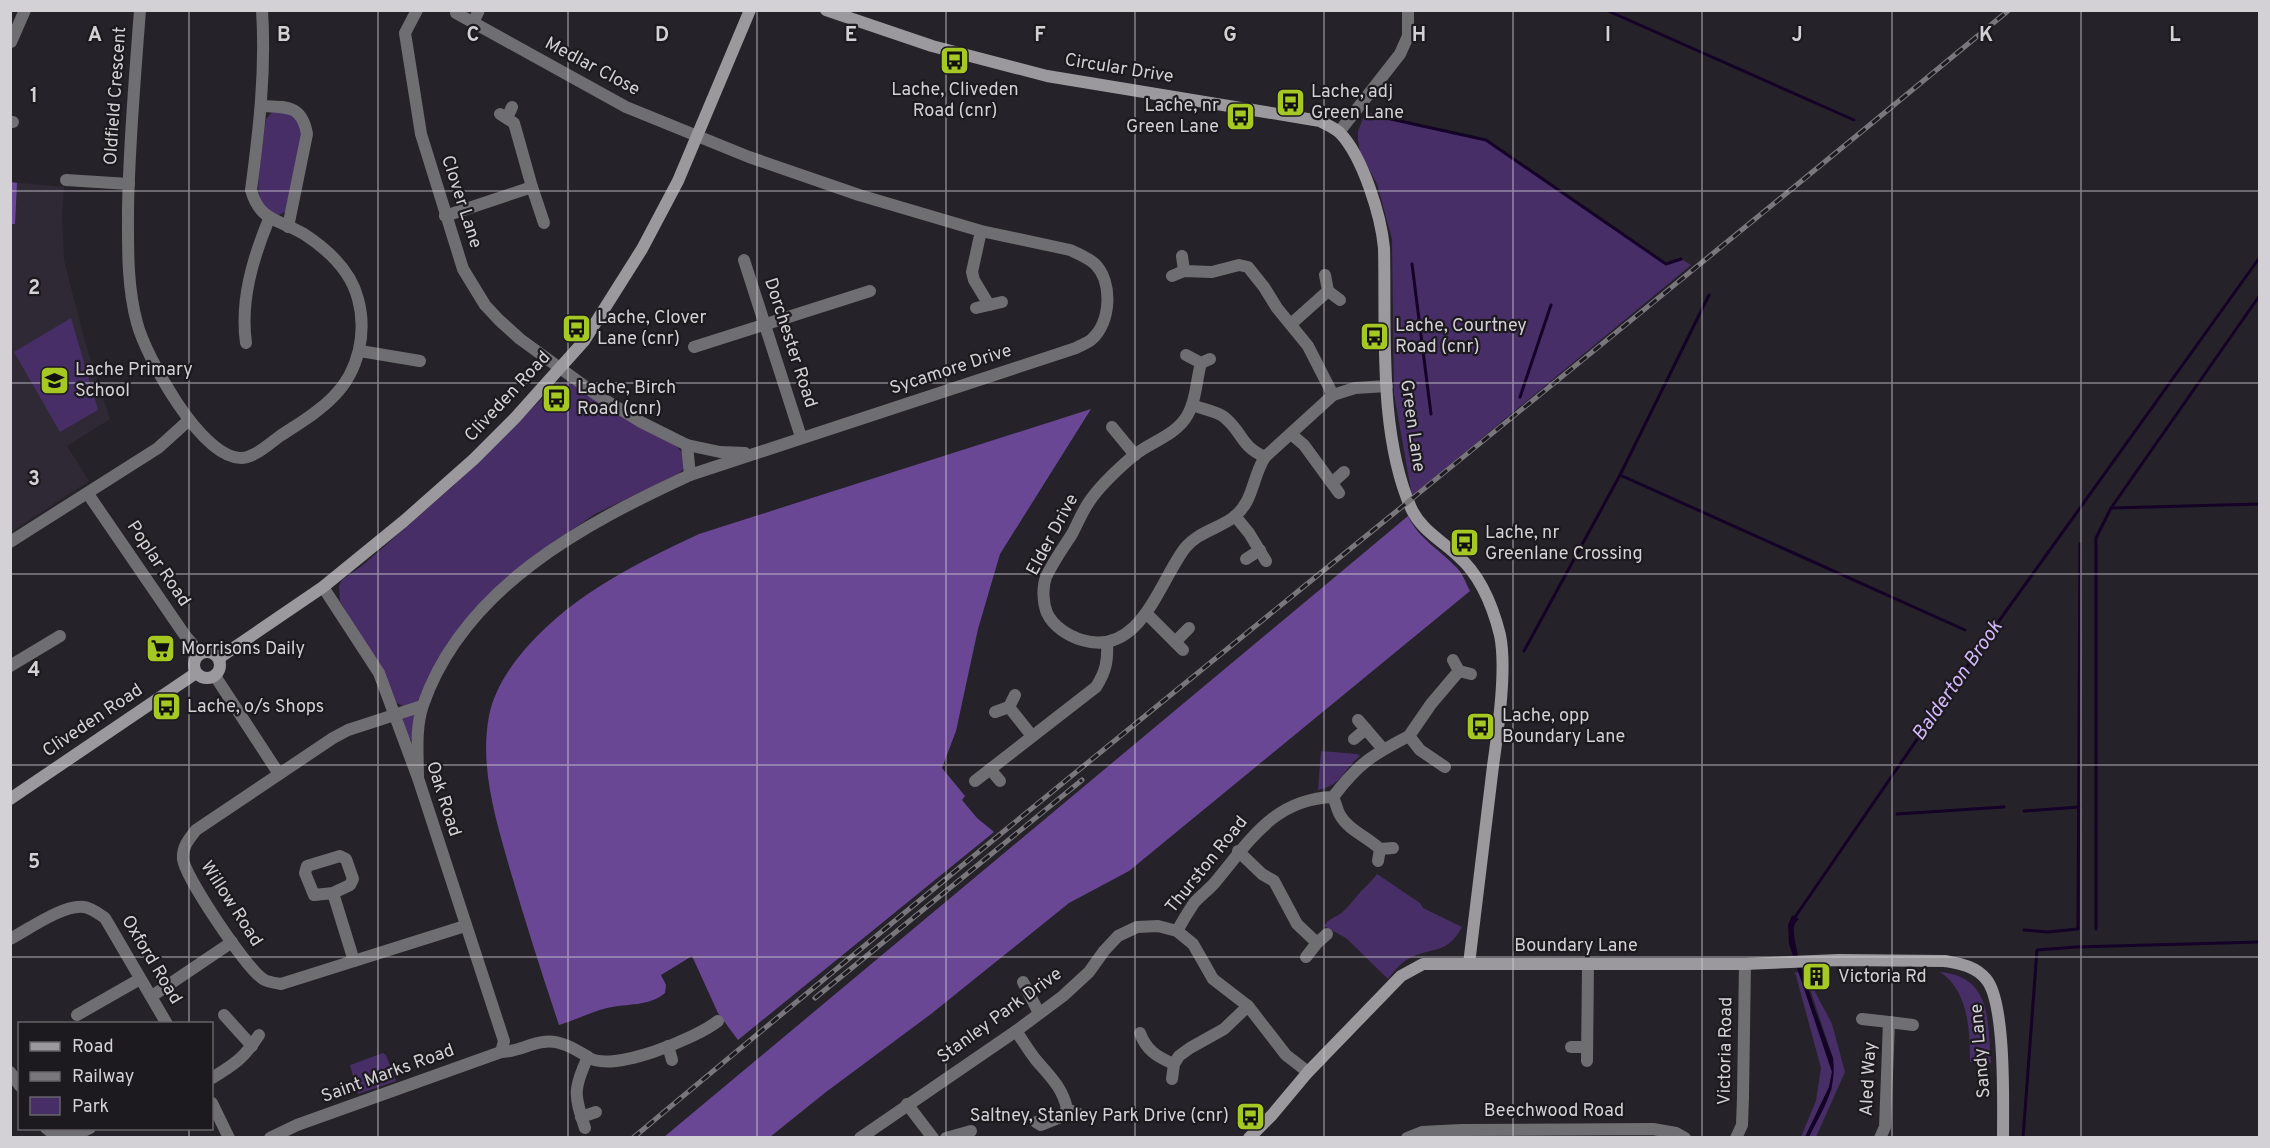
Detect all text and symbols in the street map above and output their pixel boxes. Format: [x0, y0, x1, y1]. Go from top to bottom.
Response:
text: A [88, 23, 102, 49]
text: B [277, 23, 291, 49]
text: C [467, 23, 479, 49]
text: D [655, 23, 669, 49]
text: E [845, 23, 857, 49]
text: F [1034, 23, 1046, 49]
text: G [1223, 23, 1237, 49]
text: H [1412, 23, 1426, 49]
text: I [1605, 23, 1611, 49]
text: J [1791, 23, 1803, 49]
text: K [1979, 23, 1993, 49]
text: L [2169, 23, 2181, 49]
street label: Oldfield Crescent [100, 26, 132, 166]
street label: Medlar Close [540, 32, 644, 102]
bus stop icon: Lache, Cliveden Road (cnr) [939, 45, 971, 77]
street label: Circular Drive [1063, 49, 1175, 89]
place label: Lache, Cliveden Road (cnr) [891, 79, 1019, 123]
place label: Lache, adj Green Lane [1311, 81, 1404, 125]
text: 1 [30, 84, 38, 110]
bus stop icon: Lache, adj Green Lane [1274, 86, 1306, 118]
place label: Lache, nr Green Lane [1126, 95, 1219, 139]
bus stop icon: Lache, nr Green Lane [1224, 100, 1256, 132]
street label: Clover Lane [435, 153, 487, 251]
street label: Dorchester Road [758, 275, 822, 411]
text: 2 [28, 276, 40, 302]
place label: Lache, Clover Lane (cnr) [597, 307, 706, 351]
bus stop icon: Lache, Clover Lane (cnr) [560, 312, 592, 344]
place label: Lache, Courtney Road (cnr) [1395, 315, 1527, 359]
bus stop icon: Lache, Courtney Road (cnr) [1358, 320, 1390, 352]
street label: Sycamore Drive [887, 339, 1015, 401]
street label: Cliveden Road [460, 347, 556, 447]
place label: Lache Primary School [75, 359, 193, 403]
school or university icon: Lache Primary School [38, 364, 70, 396]
place label: Lache, Birch Road (cnr) [577, 377, 676, 421]
street label: Green Lane [1394, 378, 1430, 474]
bus stop icon: Lache, Birch Road (cnr) [540, 382, 572, 414]
text: 3 [28, 467, 40, 493]
street label: Elder Drive [1022, 490, 1084, 580]
street label: Poplar Road [121, 517, 195, 611]
place label: Lache, nr Greenlane Crossing [1485, 522, 1643, 566]
bus stop icon: Lache, nr Greenlane Crossing [1448, 527, 1480, 559]
water label: Balderton Brook [1907, 615, 2010, 746]
supermarket icon: Morrisons Daily [144, 633, 176, 665]
place label: Morrisons Daily [181, 638, 305, 661]
text: 4 [28, 658, 40, 684]
street label: Cliveden Road [38, 679, 148, 763]
bus stop icon: Lache, o/s Shops [150, 691, 182, 723]
place label: Lache, o/s Shops [187, 696, 324, 719]
place label: Lache, opp Boundary Lane [1502, 705, 1625, 749]
bus stop icon: Lache, opp Boundary Lane [1465, 710, 1497, 742]
street label: Oak Road [420, 758, 466, 840]
street label: Thurston Road [1161, 812, 1253, 918]
text: 5 [28, 850, 40, 876]
street label: Willow Road [195, 857, 267, 951]
street label: Oxford Road [115, 911, 187, 1009]
street label: Boundary Lane [1514, 935, 1638, 958]
building icon: Victoria Rd [1801, 961, 1833, 993]
street label: Stanley Park Drive [933, 963, 1067, 1069]
place label: Victoria Rd [1838, 966, 1927, 989]
street label: Victoria Road [1714, 997, 1738, 1105]
street label: Sandy Lane [1965, 1003, 1997, 1099]
legend [18, 1022, 213, 1130]
text: Road [72, 1036, 114, 1059]
street label: Saint Marks Road [318, 1039, 458, 1109]
street label: Aled Way [1856, 1041, 1882, 1117]
text: Railway [72, 1066, 134, 1089]
text: Park [72, 1096, 109, 1119]
bus stop icon: Saltney, Stanley Park Drive (cnr) [1234, 1100, 1266, 1132]
street label: Beechwood Road [1484, 1100, 1624, 1123]
place label: Saltney, Stanley Park Drive (cnr) [970, 1105, 1229, 1128]

